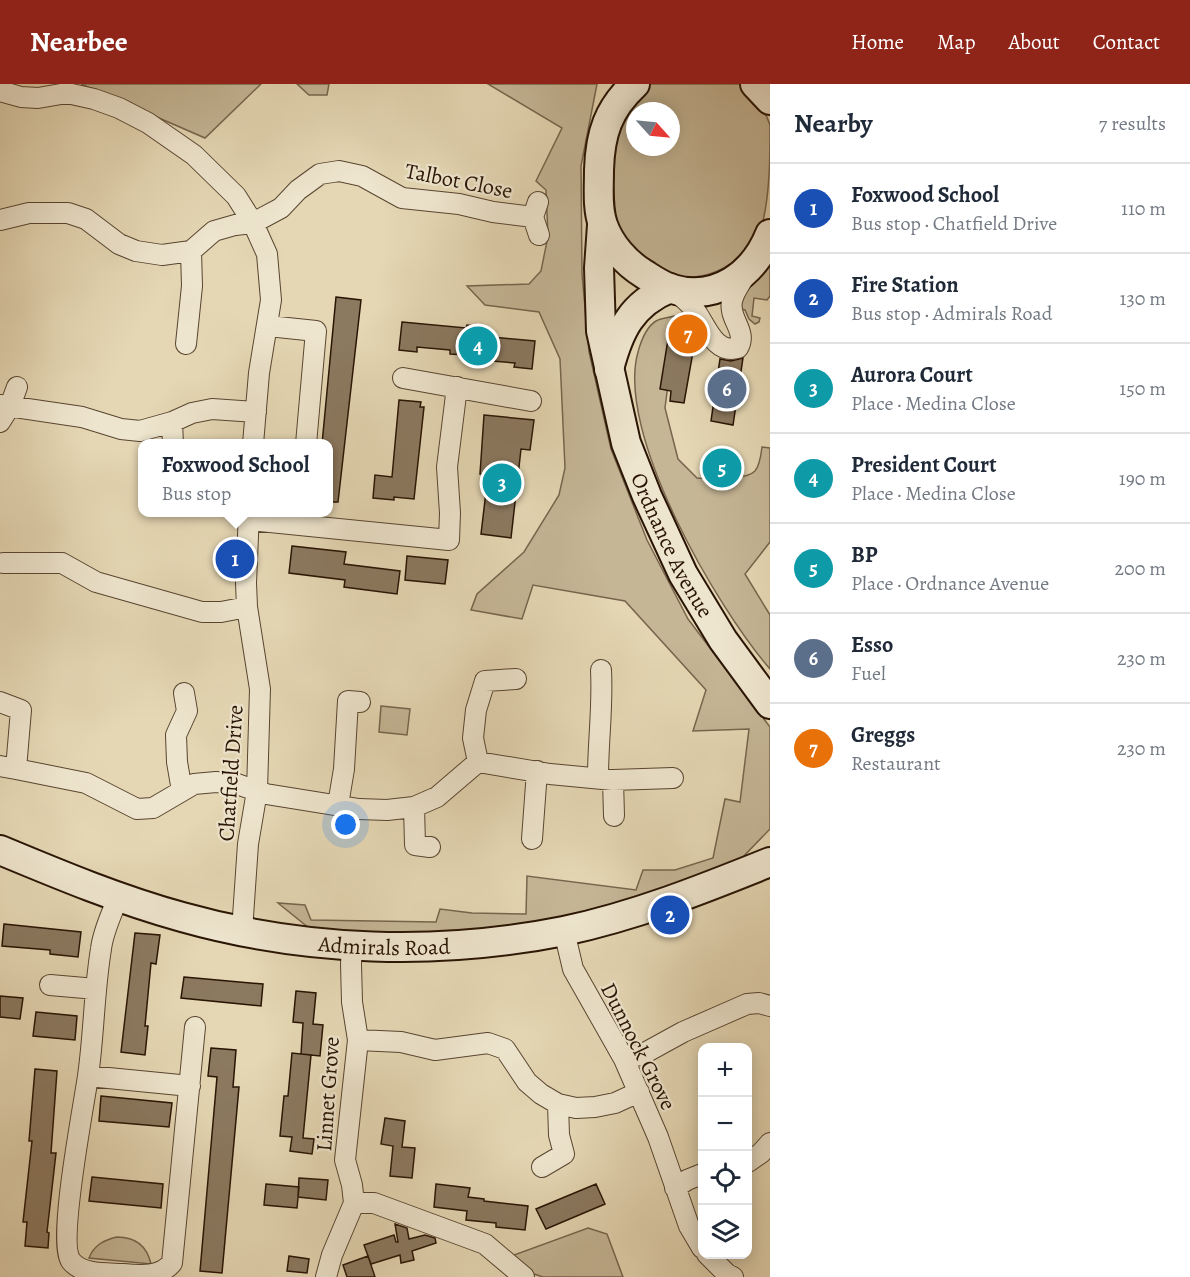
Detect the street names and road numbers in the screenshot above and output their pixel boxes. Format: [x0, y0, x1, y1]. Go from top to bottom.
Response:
street label: Talbot Close [402, 156, 515, 206]
street label: Ordnance Avenue [623, 468, 720, 624]
street label: Chatfield Drive [211, 704, 251, 842]
street label: Admirals Road [316, 929, 451, 963]
street label: Dunnock Grove [593, 978, 683, 1115]
street label: Linnet Grove [309, 1036, 347, 1153]

